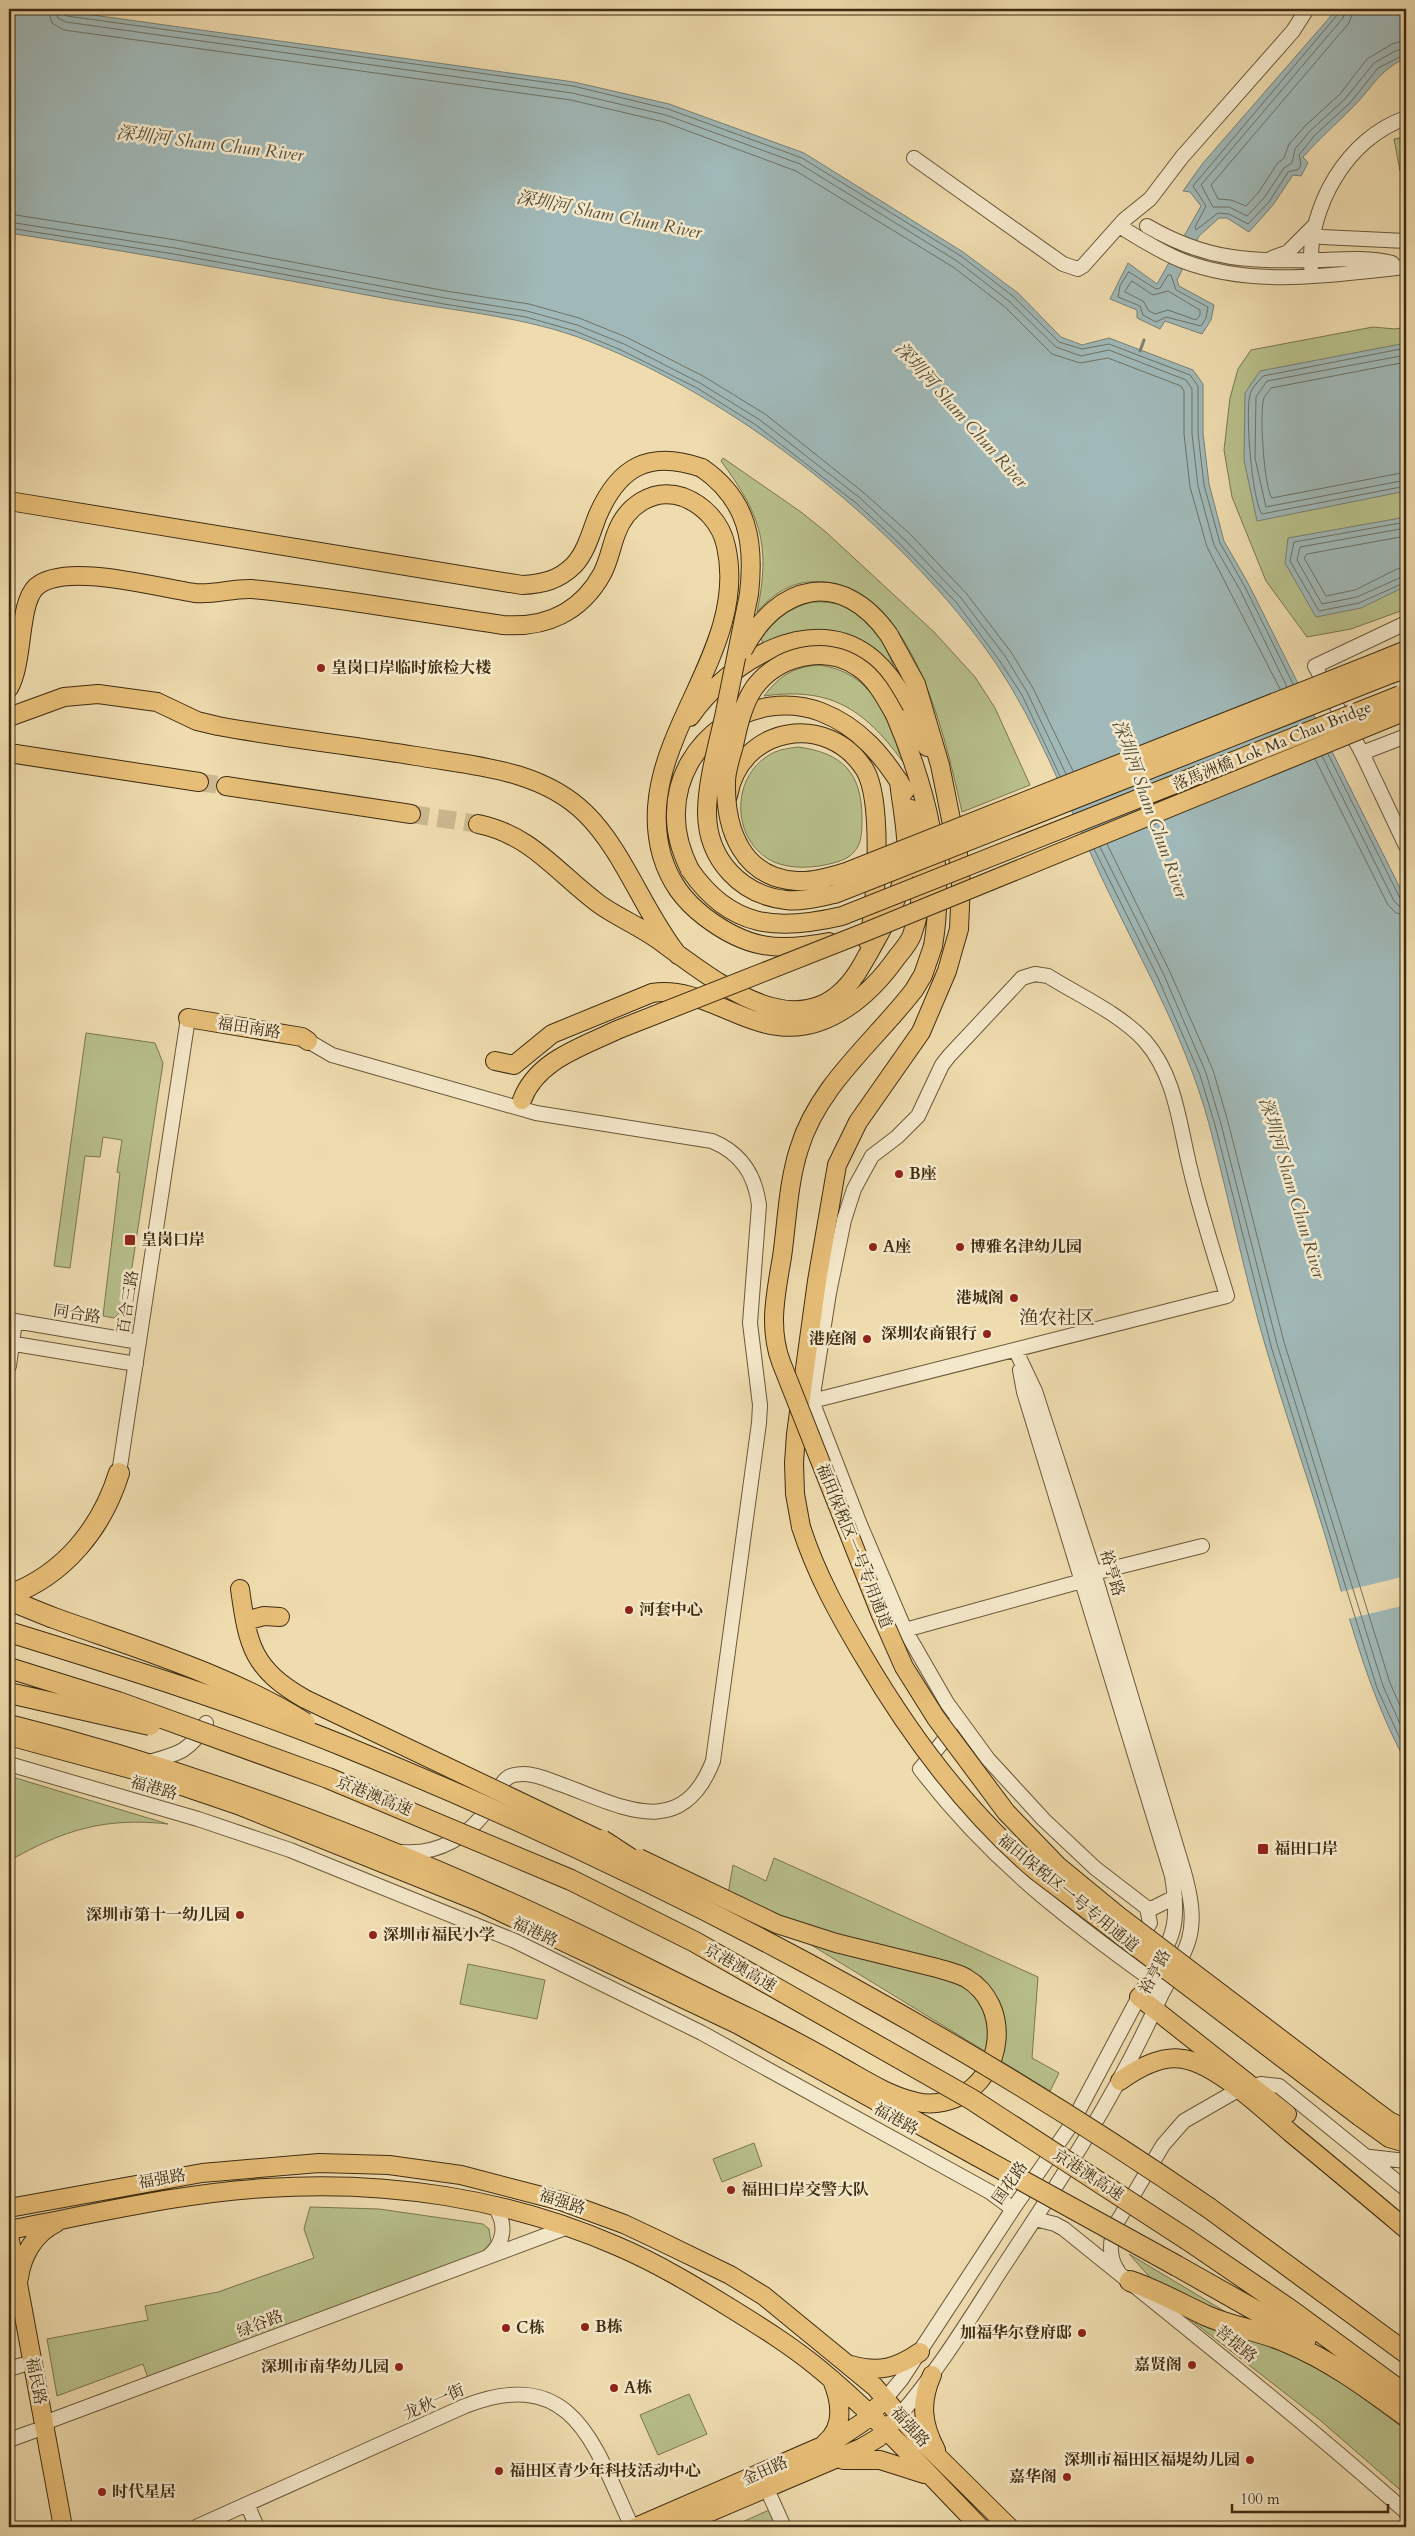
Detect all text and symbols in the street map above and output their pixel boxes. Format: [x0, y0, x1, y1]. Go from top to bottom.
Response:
water label: 深圳河 Sham Chun River [115, 120, 306, 168]
water label: 深圳河 Sham Chun River [514, 185, 705, 245]
water label: 深圳河 Sham Chun River [889, 337, 1034, 494]
place label: 皇岗口岸临时旅检大楼 [331, 657, 491, 679]
marker: 皇岗口岸临时旅检大楼 [315, 662, 327, 674]
street label: 落馬洲橋 Lok Ma Chau Bridge [1169, 696, 1375, 796]
water label: 深圳河 Sham Chun River [1106, 716, 1194, 903]
street label: 福田南路 [216, 1012, 282, 1044]
water label: 深圳河 Sham Chun River [1253, 1094, 1332, 1283]
place label: B座 [909, 1163, 937, 1185]
marker: B座 [893, 1168, 905, 1180]
place label: 皇岗口岸 [141, 1229, 205, 1251]
marker: 皇岗口岸 [123, 1233, 137, 1247]
place label: A座 [883, 1236, 911, 1258]
place label: 博雅名津幼儿园 [970, 1236, 1082, 1258]
marker: A座 [867, 1241, 879, 1253]
marker: 博雅名津幼儿园 [954, 1241, 966, 1253]
street label: 百合三路 [112, 1269, 144, 1335]
place label: 港城阁 [956, 1287, 1004, 1309]
marker: 港城阁 [1008, 1292, 1020, 1304]
street label: 同合路 [52, 1299, 102, 1329]
district label: 渔农社区 [1019, 1305, 1095, 1331]
place label: 深圳农商银行 [881, 1323, 977, 1345]
place label: 港庭阁 [809, 1328, 857, 1350]
marker: 深圳农商银行 [981, 1328, 993, 1340]
marker: 港庭阁 [861, 1333, 873, 1345]
street label: 福田保税区一号专用通道 [811, 1460, 897, 1632]
street label: 裕亨路 [1094, 1547, 1130, 1599]
place label: 河套中心 [639, 1599, 703, 1621]
marker: 河套中心 [623, 1604, 635, 1616]
street label: 福港路 [128, 1771, 180, 1805]
street label: 京港澳高速 [333, 1771, 415, 1821]
street label: 福田保税区一号专用通道 [993, 1829, 1143, 1957]
place label: 福田口岸 [1274, 1838, 1338, 1860]
marker: 福田口岸 [1256, 1842, 1270, 1856]
place label: 深圳市第十一幼儿园 [86, 1904, 230, 1926]
marker: 深圳市第十一幼儿园 [234, 1909, 246, 1921]
street label: 福港路 [509, 1912, 561, 1952]
place label: 深圳市福民小学 [383, 1924, 495, 1946]
marker: 深圳市福民小学 [367, 1929, 379, 1941]
street label: 京港澳高速 [700, 1938, 780, 1998]
street label: 裕亨路 [1134, 1946, 1176, 1998]
street label: 福港路 [870, 2098, 922, 2140]
street label: 京港澳高速 [1048, 2144, 1128, 2206]
street label: 国花路 [987, 2157, 1033, 2209]
street label: 福强路 [136, 2164, 188, 2194]
place label: 福田口岸交警大队 [741, 2179, 869, 2201]
street label: 福强路 [536, 2184, 588, 2220]
marker: 福田口岸交警大队 [725, 2184, 737, 2196]
street label: 绿谷路 [234, 2305, 286, 2343]
place label: B栋 [595, 2316, 623, 2338]
place label: C栋 [516, 2317, 544, 2339]
street label: 菩提路 [1210, 2320, 1262, 2368]
marker: B栋 [579, 2321, 591, 2333]
marker: C栋 [500, 2322, 512, 2334]
place label: 加福华尔登府邸 [960, 2322, 1072, 2344]
marker: 加福华尔登府邸 [1076, 2327, 1088, 2339]
place label: 嘉贤阁 [1134, 2354, 1182, 2376]
street label: 福民路 [21, 2355, 51, 2407]
place label: 深圳市南华幼儿园 [261, 2356, 389, 2378]
marker: 嘉贤阁 [1186, 2359, 1198, 2371]
marker: 深圳市南华幼儿园 [393, 2361, 405, 2373]
place label: A栋 [624, 2377, 652, 2399]
street label: 龙秋一街 [400, 2379, 468, 2425]
marker: A栋 [608, 2382, 620, 2394]
street label: 福强路 [886, 2402, 934, 2452]
place label: 深圳市福田区福堤幼儿园 [1064, 2449, 1240, 2471]
street label: 金田路 [739, 2451, 791, 2491]
marker: 深圳市福田区福堤幼儿园 [1244, 2454, 1256, 2466]
place label: 福田区青少年科技活动中心 [509, 2460, 701, 2482]
marker: 福田区青少年科技活动中心 [493, 2465, 505, 2477]
place label: 嘉华阁 [1009, 2466, 1057, 2488]
marker: 嘉华阁 [1061, 2471, 1073, 2483]
place label: 时代星居 [112, 2481, 176, 2503]
scale bar [1232, 2481, 1389, 2513]
marker: 时代星居 [96, 2486, 108, 2498]
text: 100 m [1240, 2489, 1280, 2509]

